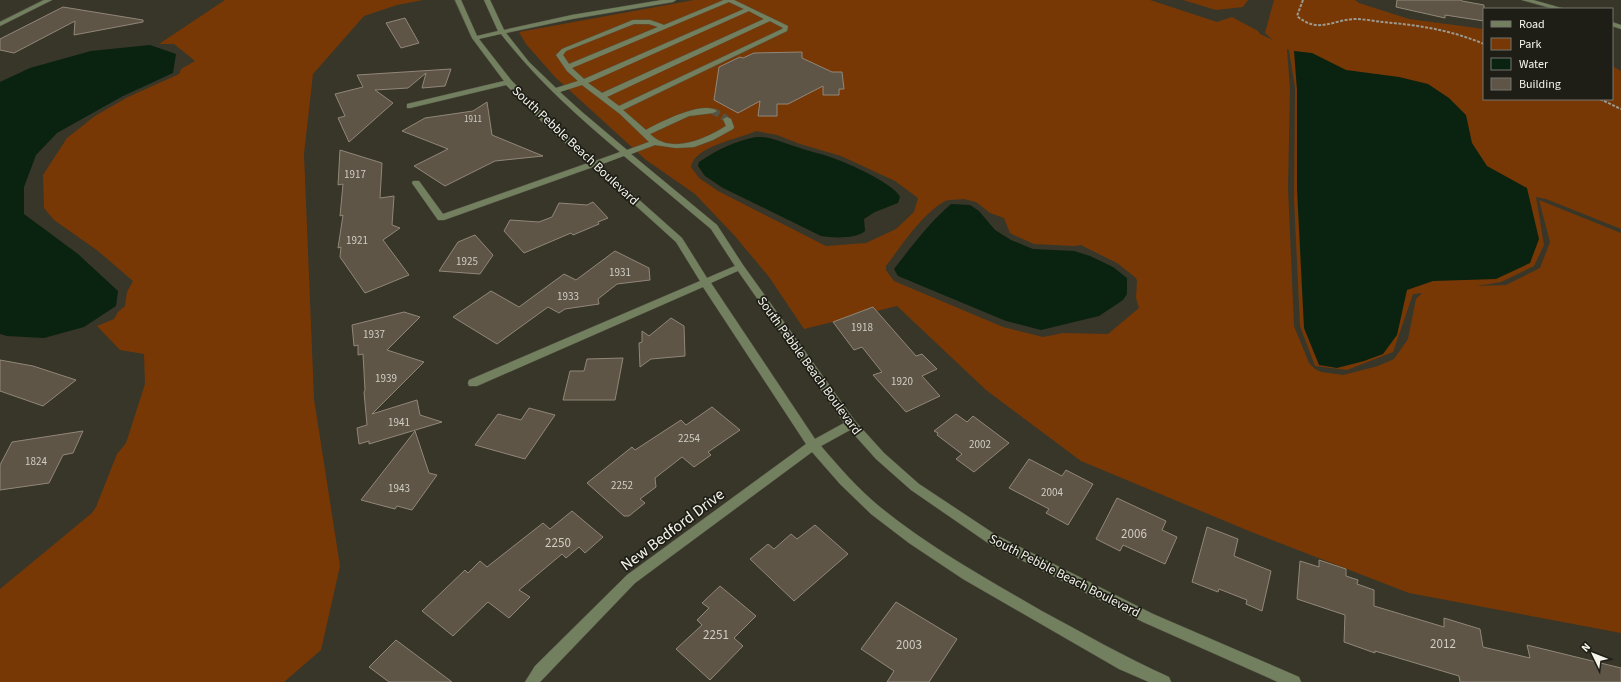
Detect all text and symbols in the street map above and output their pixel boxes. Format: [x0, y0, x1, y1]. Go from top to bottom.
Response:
legend [1483, 8, 1613, 100]
text: Road [1519, 16, 1545, 33]
text: Park [1519, 36, 1541, 53]
text: Water [1519, 56, 1549, 73]
text: Building [1519, 76, 1561, 93]
street label: South Pebble Beach Boulevard [508, 82, 643, 209]
house number: 1911 [464, 113, 482, 126]
house number: 1917 [344, 167, 366, 182]
house number: 1921 [346, 233, 368, 248]
house number: 1925 [456, 254, 478, 269]
house number: 1931 [609, 265, 631, 280]
house number: 1933 [557, 289, 579, 304]
street label: South Pebble Beach Boulevard [753, 293, 866, 438]
house number: 1918 [851, 320, 873, 335]
house number: 1937 [363, 327, 385, 342]
house number: 1939 [375, 371, 397, 386]
house number: 1920 [891, 374, 913, 389]
house number: 1941 [388, 415, 410, 430]
house number: 2254 [678, 431, 700, 446]
house number: 2002 [969, 437, 991, 452]
house number: 1824 [25, 454, 47, 469]
house number: 2252 [611, 478, 633, 493]
house number: 1943 [388, 481, 410, 496]
street label: New Bedford Drive [616, 483, 729, 576]
house number: 2004 [1041, 485, 1063, 500]
house number: 2006 [1121, 525, 1147, 543]
street label: South Pebble Beach Boulevard [986, 530, 1143, 622]
house number: 2250 [545, 534, 571, 552]
house number: 2251 [703, 626, 729, 644]
north arrow [1573, 634, 1613, 674]
house number: 2012 [1430, 635, 1456, 653]
house number: 2003 [896, 636, 922, 654]
text: N [1578, 640, 1594, 655]

